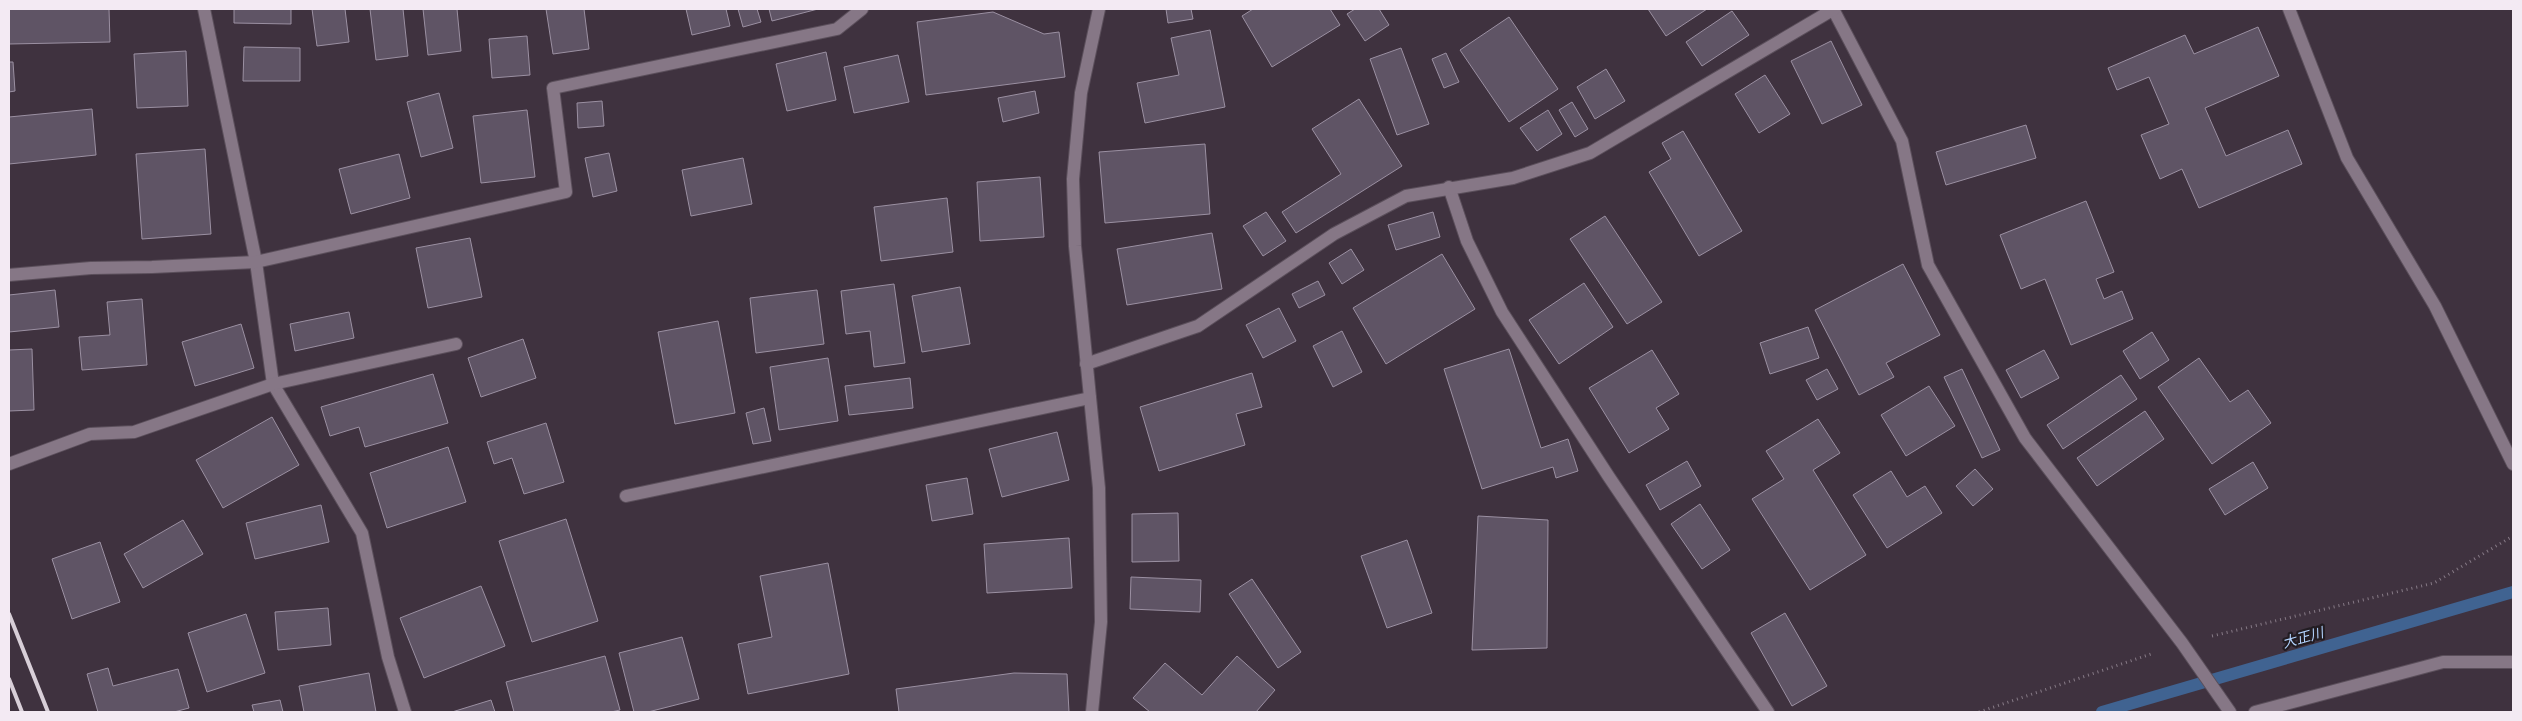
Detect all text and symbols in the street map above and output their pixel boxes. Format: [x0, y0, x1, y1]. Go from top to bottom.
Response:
water label: 大正川 [2280, 623, 2327, 652]

